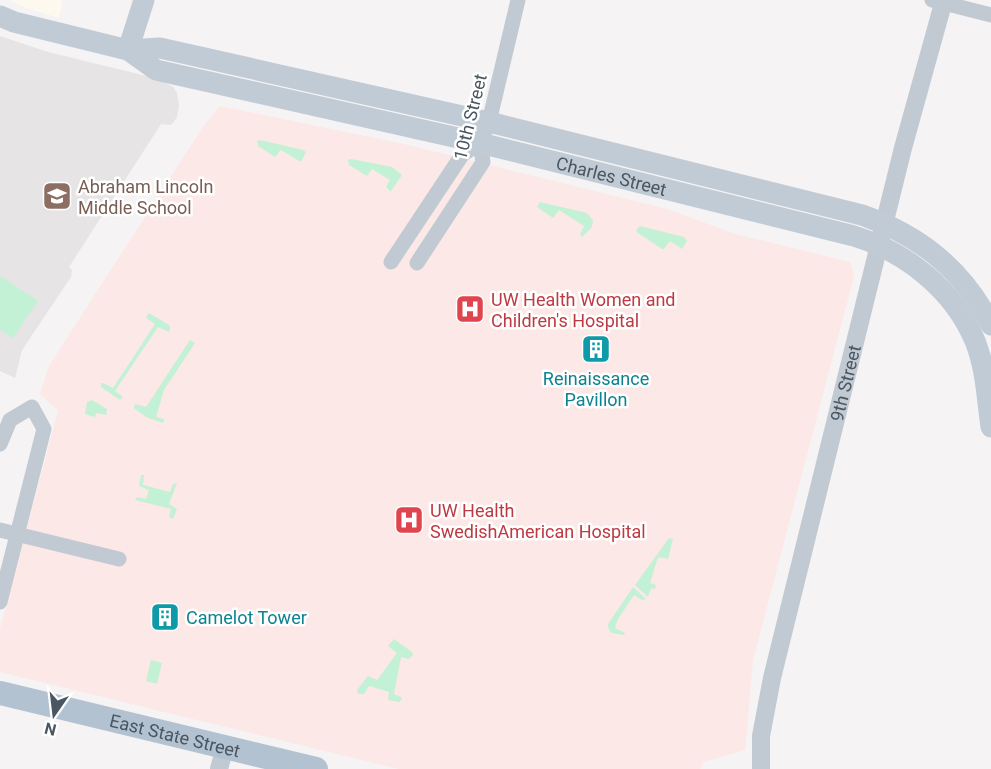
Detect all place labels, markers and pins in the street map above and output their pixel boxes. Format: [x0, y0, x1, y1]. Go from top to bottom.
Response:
place label: Abraham Lincoln Middle School [78, 176, 213, 218]
school or university icon: Abraham Lincoln Middle School [41, 180, 73, 212]
place label: UW Health Women and Children's Hospital [491, 289, 676, 331]
hospital icon: UW Health Women and Children's Hospital [454, 293, 486, 325]
building icon: Reinaissance Pavillon [580, 333, 612, 365]
place label: Reinaissance Pavillon [543, 368, 649, 410]
place label: UW Health SwedishAmerican Hospital [430, 500, 646, 542]
hospital icon: UW Health SwedishAmerican Hospital [393, 504, 425, 536]
building icon: Camelot Tower [149, 601, 181, 633]
place label: Camelot Tower [186, 607, 307, 628]

